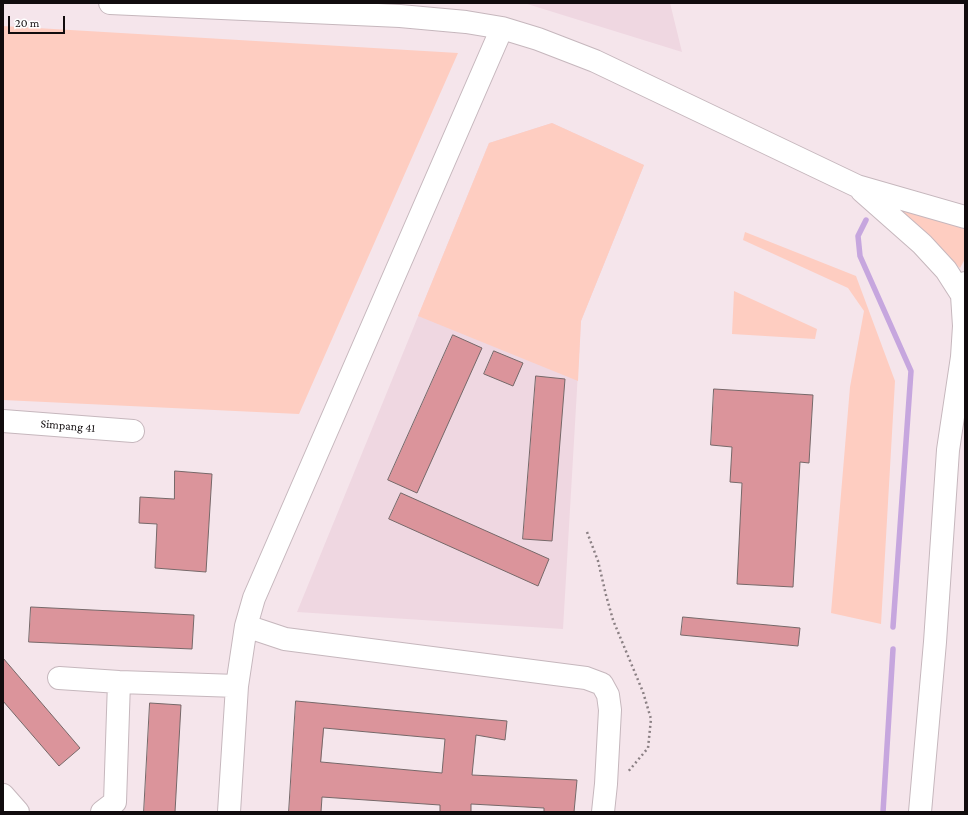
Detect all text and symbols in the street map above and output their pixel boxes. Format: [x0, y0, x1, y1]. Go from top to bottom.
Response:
scale bar [10, 8, 67, 34]
text: 20 m [15, 16, 39, 30]
street label: Simpang 41 [40, 416, 96, 436]

